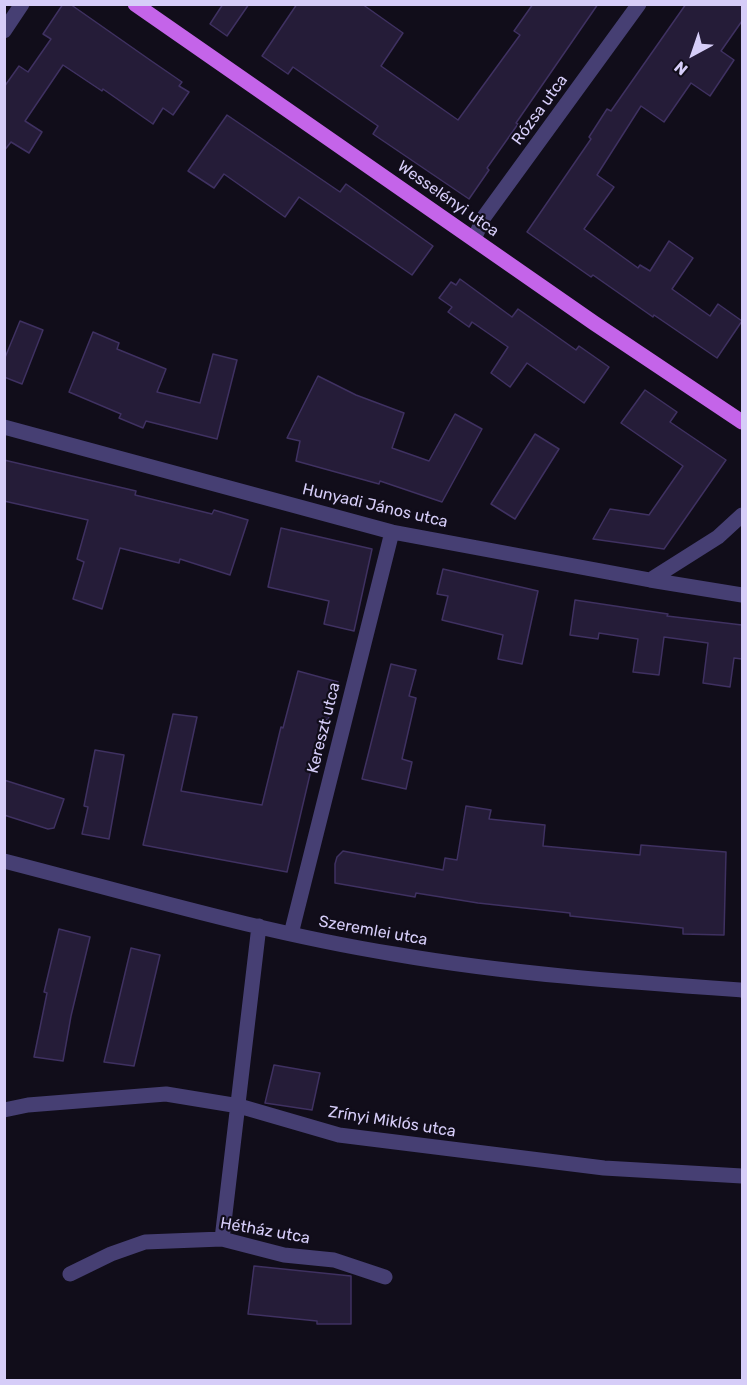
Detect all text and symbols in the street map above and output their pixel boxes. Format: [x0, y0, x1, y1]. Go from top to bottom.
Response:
north arrow [663, 24, 723, 84]
text: N [671, 57, 692, 79]
street label: Rózsa utca [508, 71, 572, 149]
street label: Wesselényi utca [394, 157, 502, 241]
street label: Hunyadi János utca [300, 480, 450, 532]
street label: Kereszt utca [303, 681, 345, 775]
street label: Szeremlei utca [317, 912, 429, 950]
street label: Zrínyi Miklós utca [327, 1102, 457, 1142]
street label: Hétház utca [219, 1214, 311, 1248]

